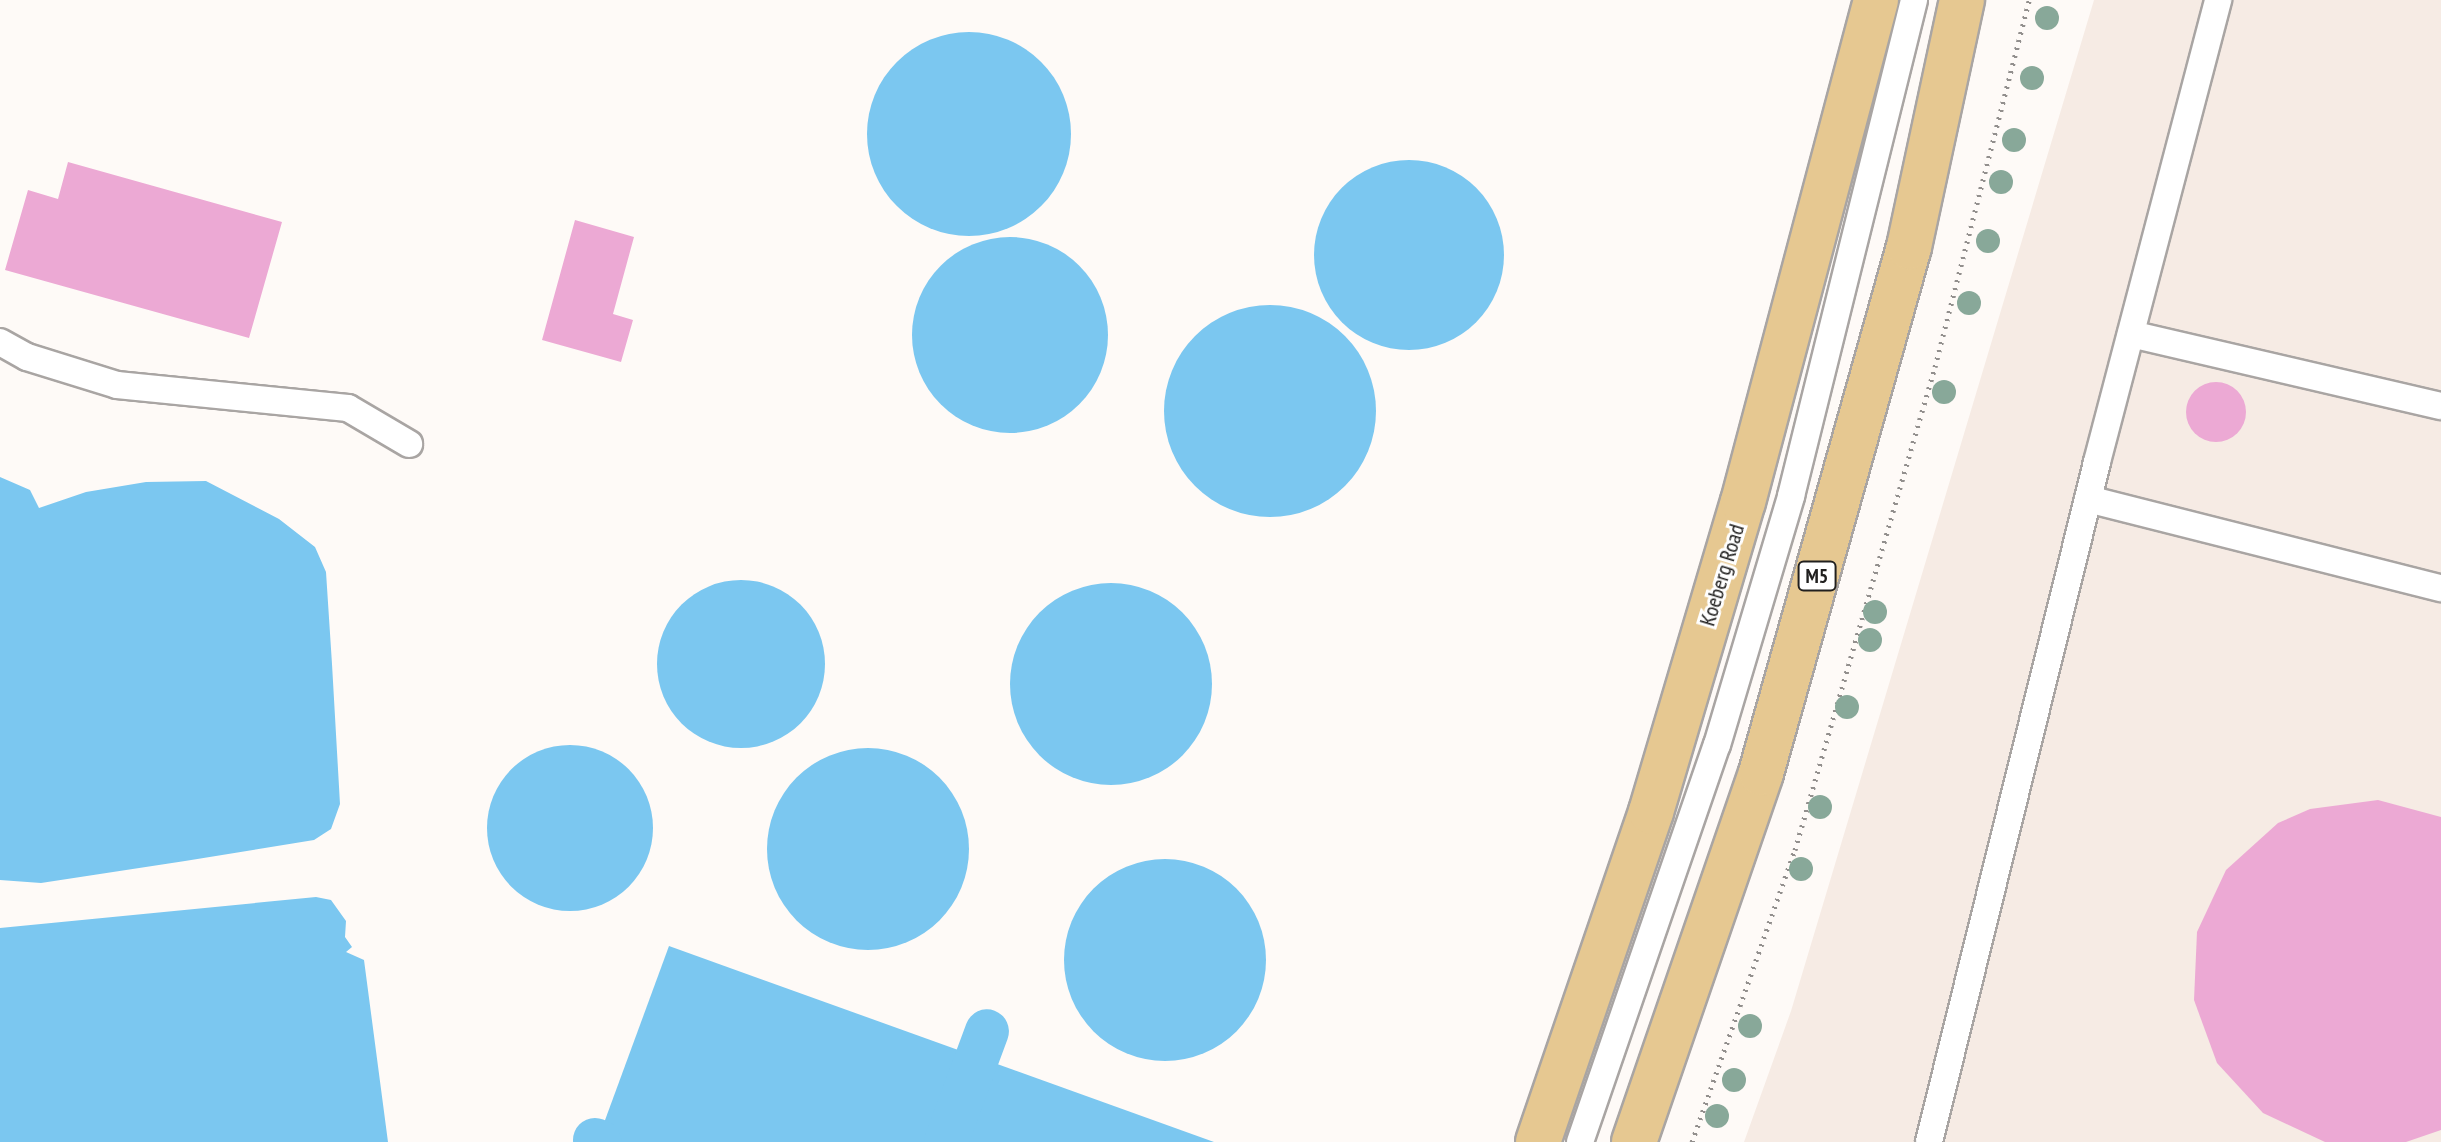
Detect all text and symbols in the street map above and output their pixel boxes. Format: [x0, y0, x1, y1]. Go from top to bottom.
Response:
street label: Koeberg Road [1694, 521, 1750, 629]
road number: M5 [1797, 560, 1837, 592]

